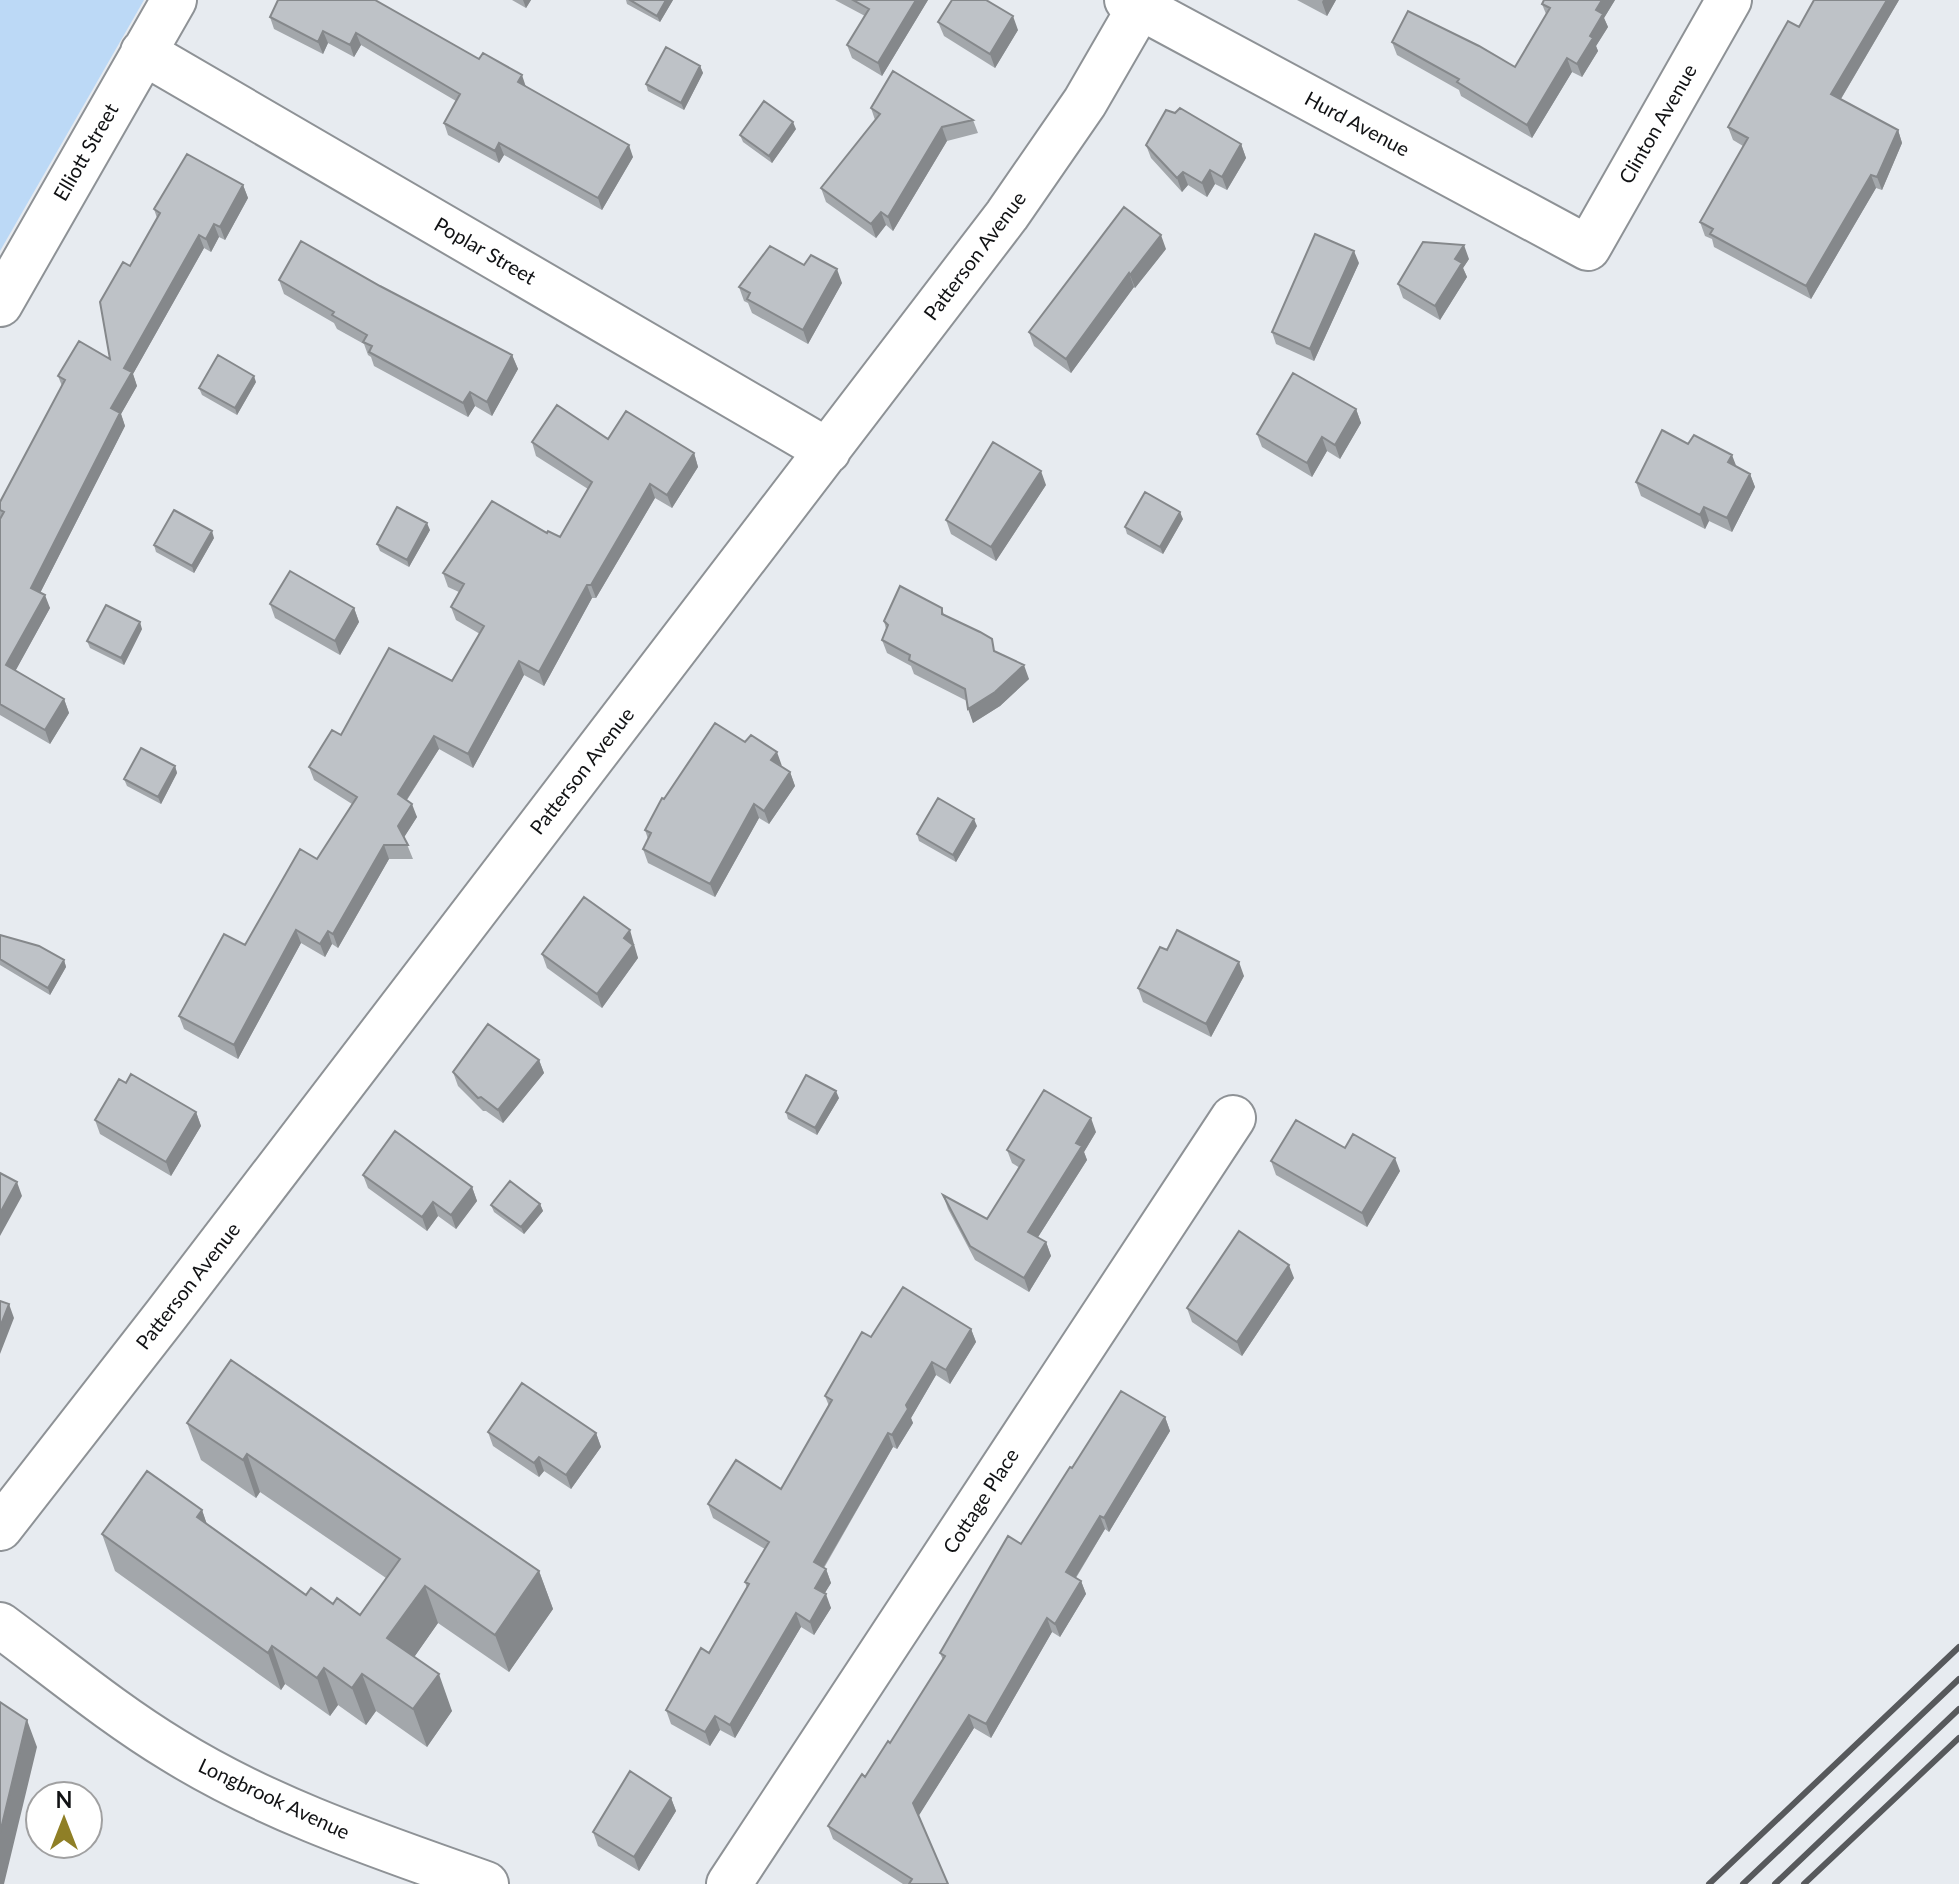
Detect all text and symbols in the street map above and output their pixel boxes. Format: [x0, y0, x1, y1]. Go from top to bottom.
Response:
street label: Clinton Avenue [1613, 59, 1701, 188]
street label: Hurd Avenue [1301, 86, 1414, 161]
street label: Elliott Street [48, 99, 123, 204]
street label: Patterson Avenue [918, 186, 1030, 324]
street label: Poplar Street [430, 211, 541, 289]
street label: Patterson Avenue [524, 702, 638, 839]
street label: Patterson Avenue [130, 1217, 244, 1354]
street label: Cottage Place [937, 1443, 1023, 1557]
street label: Longbrook Avenue [195, 1753, 354, 1844]
north arrow [24, 1780, 104, 1860]
text: N [56, 1786, 72, 1813]

